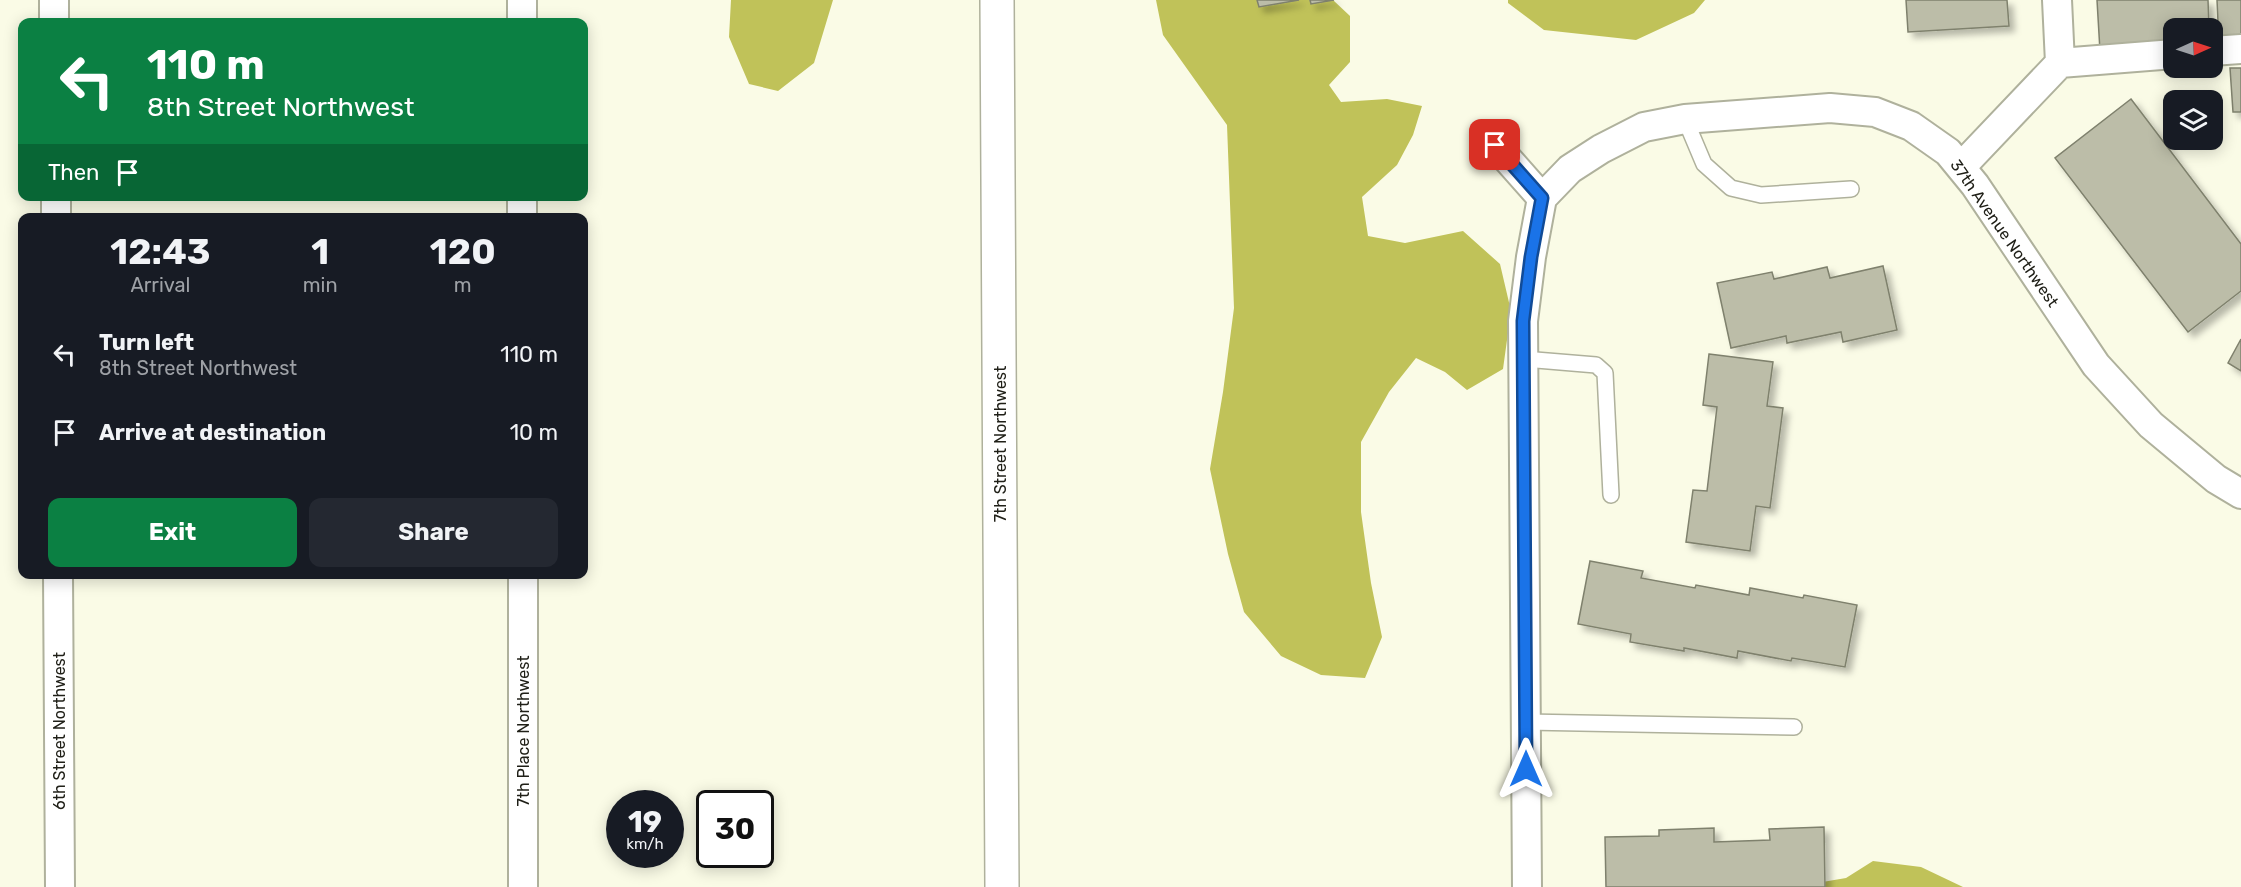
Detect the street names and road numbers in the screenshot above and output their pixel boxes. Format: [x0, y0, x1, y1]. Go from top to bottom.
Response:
street label: 37th Avenue Northwest [1946, 156, 2063, 311]
street label: 7th Street Northwest [991, 366, 1010, 522]
street label: 6th Street Northwest [50, 652, 69, 810]
street label: 7th Place Northwest [514, 655, 533, 807]

